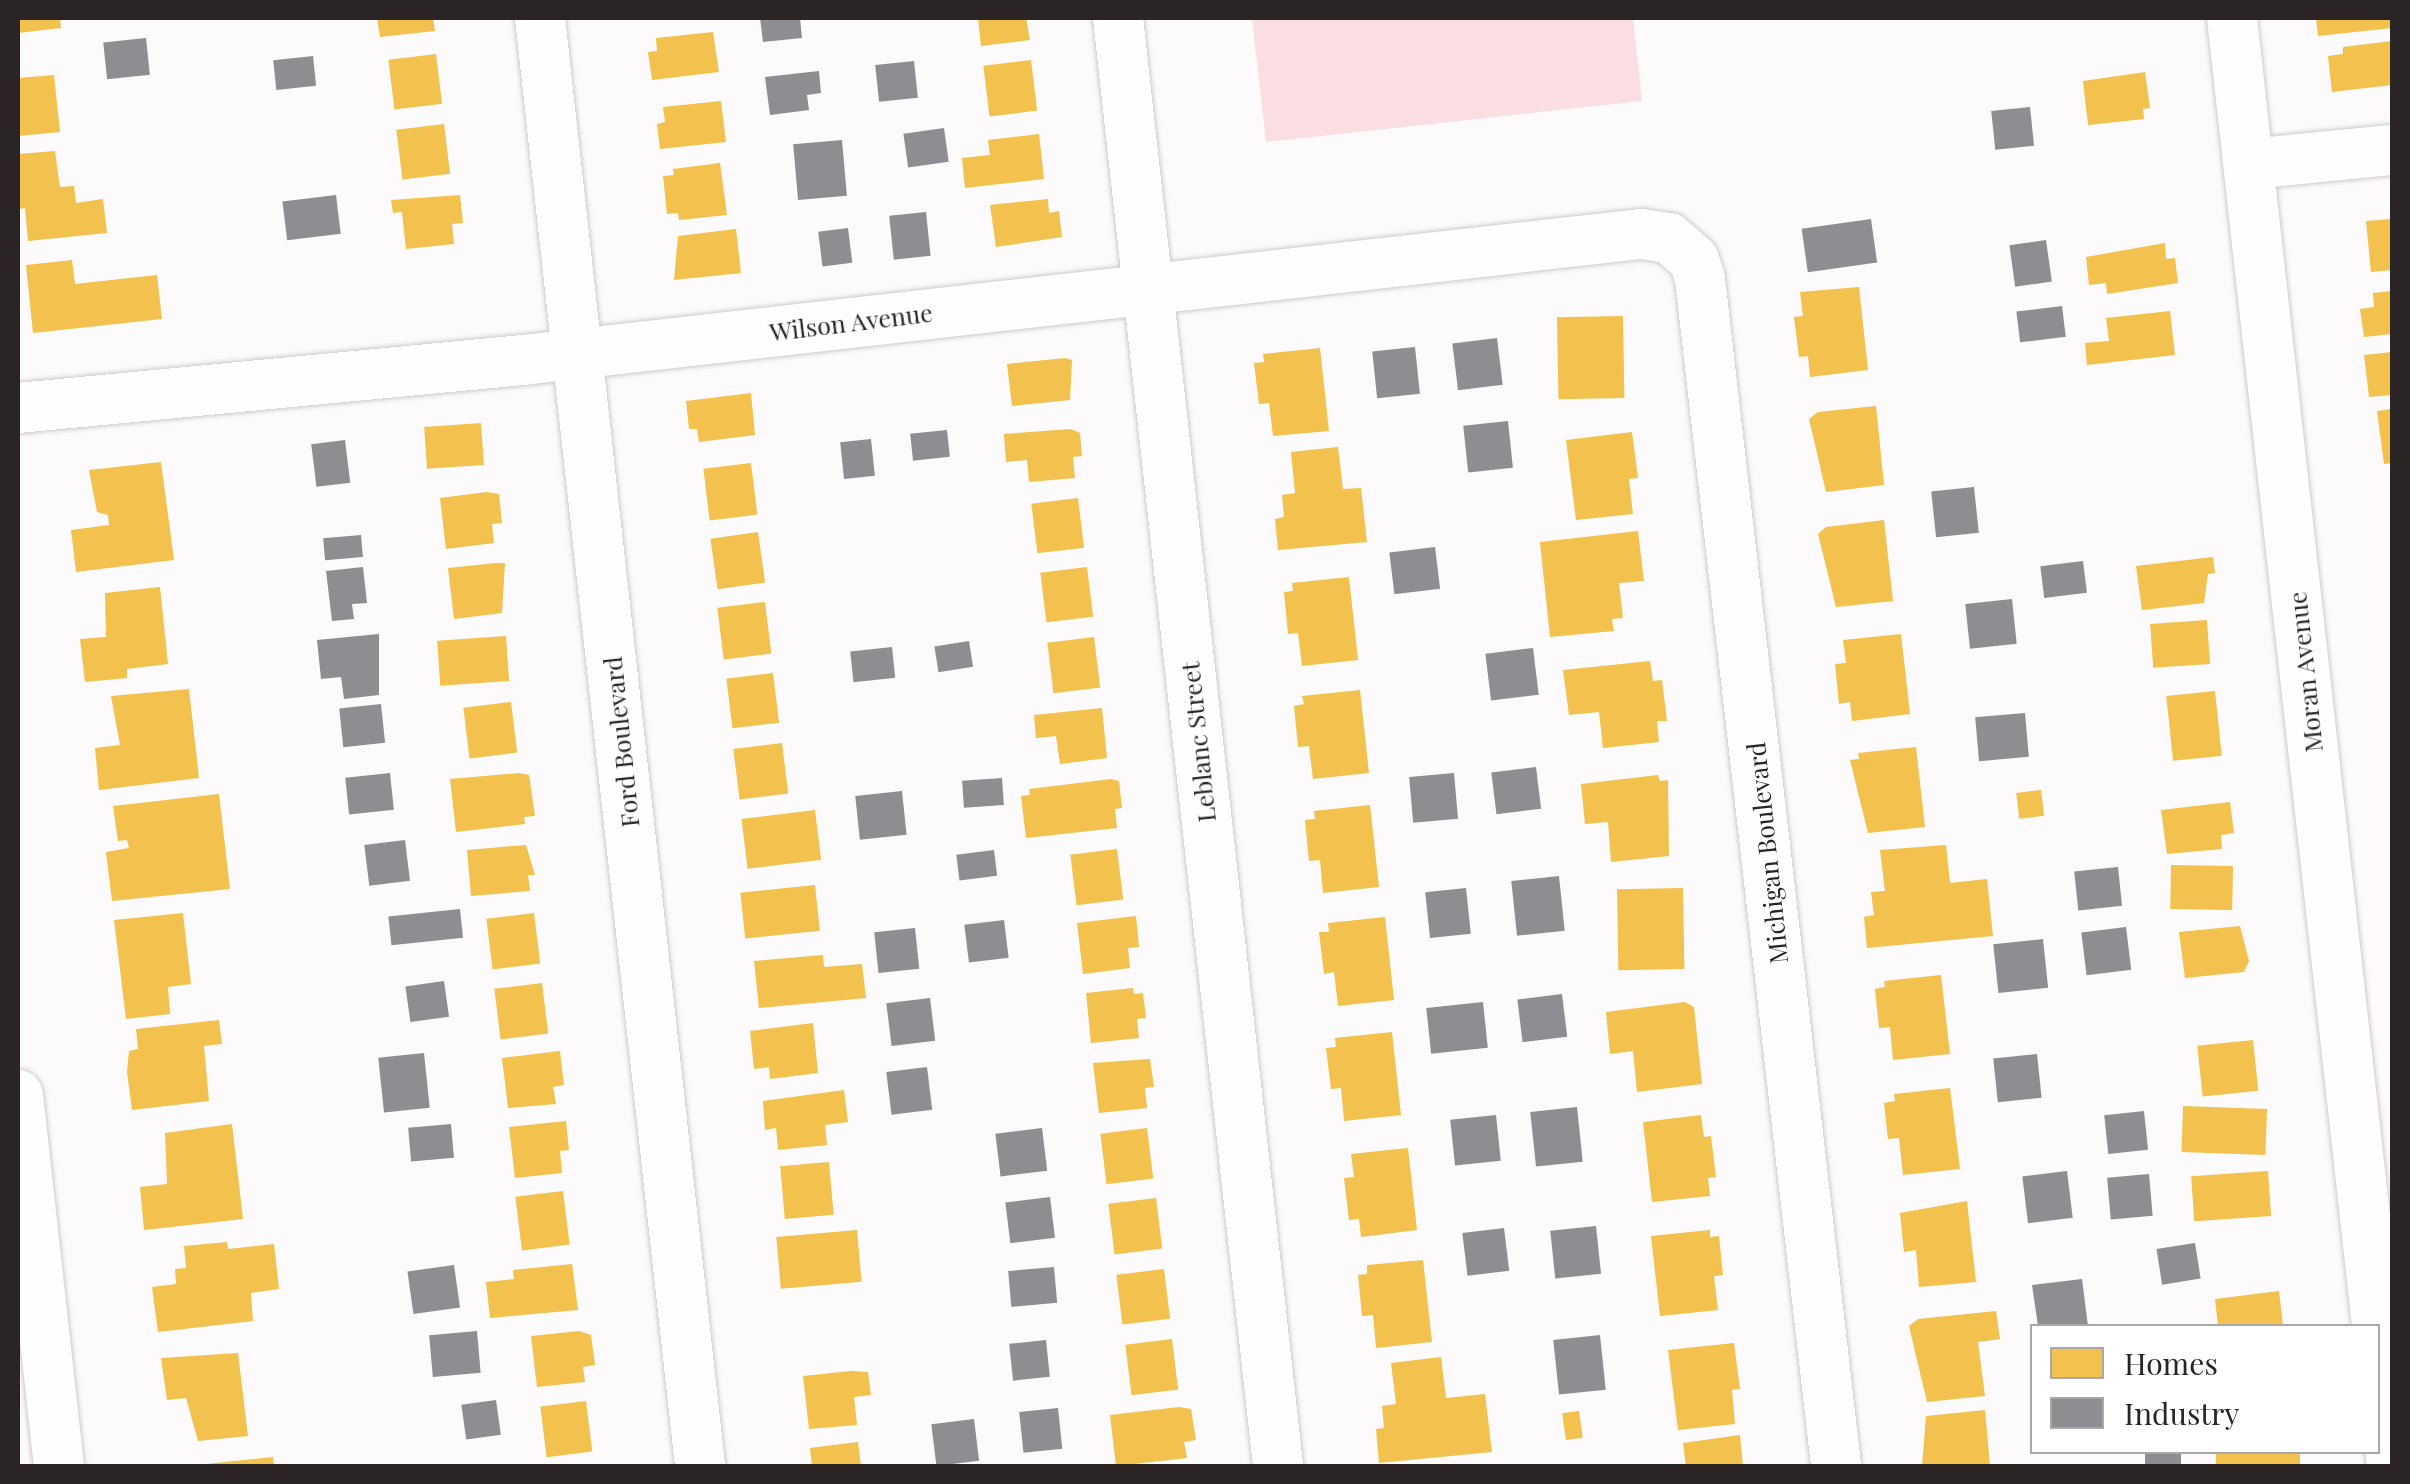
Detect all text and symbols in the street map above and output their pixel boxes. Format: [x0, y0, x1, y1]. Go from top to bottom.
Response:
street label: Wilson Avenue [767, 297, 935, 347]
street label: Moran Avenue [2282, 590, 2328, 754]
street label: Ford Boulevard [597, 655, 645, 829]
street label: Leblanc Street [1175, 660, 1221, 824]
street label: Michigan Boulevard [1740, 741, 1794, 965]
legend [2030, 1324, 2380, 1454]
text: Homes [2124, 1343, 2218, 1383]
text: Industry [2124, 1393, 2239, 1433]

